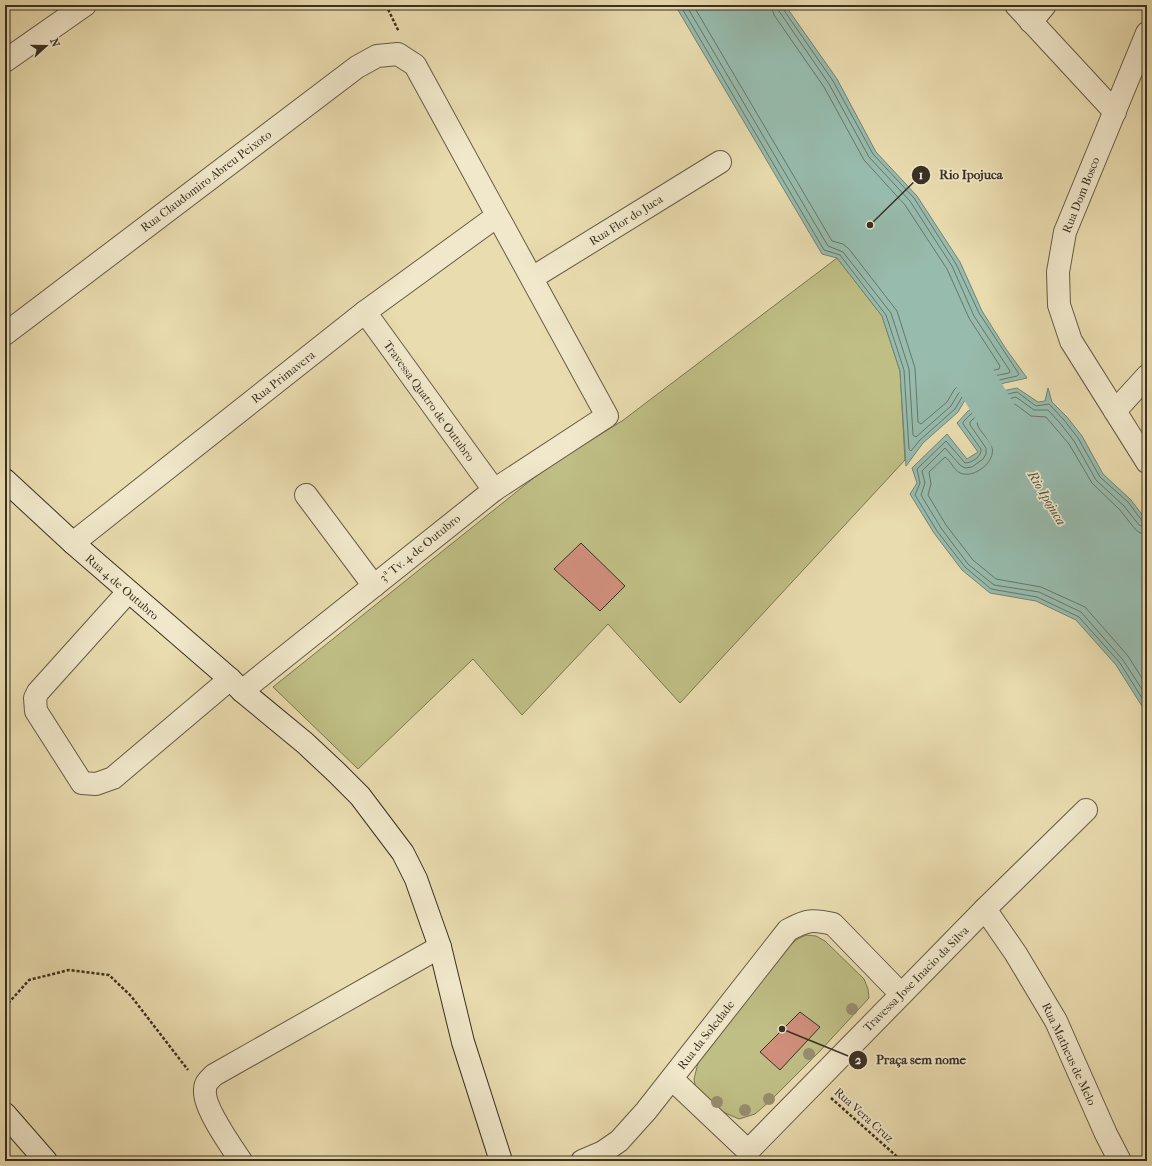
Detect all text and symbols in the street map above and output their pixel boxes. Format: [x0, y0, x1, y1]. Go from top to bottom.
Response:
north arrow [26, 26, 66, 66]
text: N [47, 36, 63, 49]
street label: Rua Claudomiro Abreu Peixoto [138, 127, 274, 235]
street label: Rua Dom Bosco [1059, 155, 1103, 235]
callout: Rio Ipojuca [911, 162, 1011, 187]
text: Rio Ipojuca [939, 167, 1004, 183]
text: 1 [919, 168, 923, 182]
street label: Rua Flor do Juca [587, 192, 666, 248]
street label: Travessa Quatro de Outubro [381, 338, 477, 464]
street label: Rua Primavera [248, 348, 318, 406]
water label: Rio Ipojuca [1024, 467, 1069, 528]
street label: 3ª Tv. 4 de Outubro [377, 511, 463, 585]
street label: Rua 4 de Outubro [82, 551, 162, 623]
street label: Travessa Jose Inacio da Silva [860, 923, 972, 1035]
street label: Rua da Soledade [675, 998, 737, 1072]
street label: Rua Matheus de Melo [1039, 1000, 1099, 1108]
callout: Praça sem nome [848, 1047, 974, 1072]
text: Praça sem nome [876, 1052, 967, 1068]
text: 2 [855, 1053, 862, 1067]
street label: Rua Vera Cruz [831, 1085, 897, 1146]

